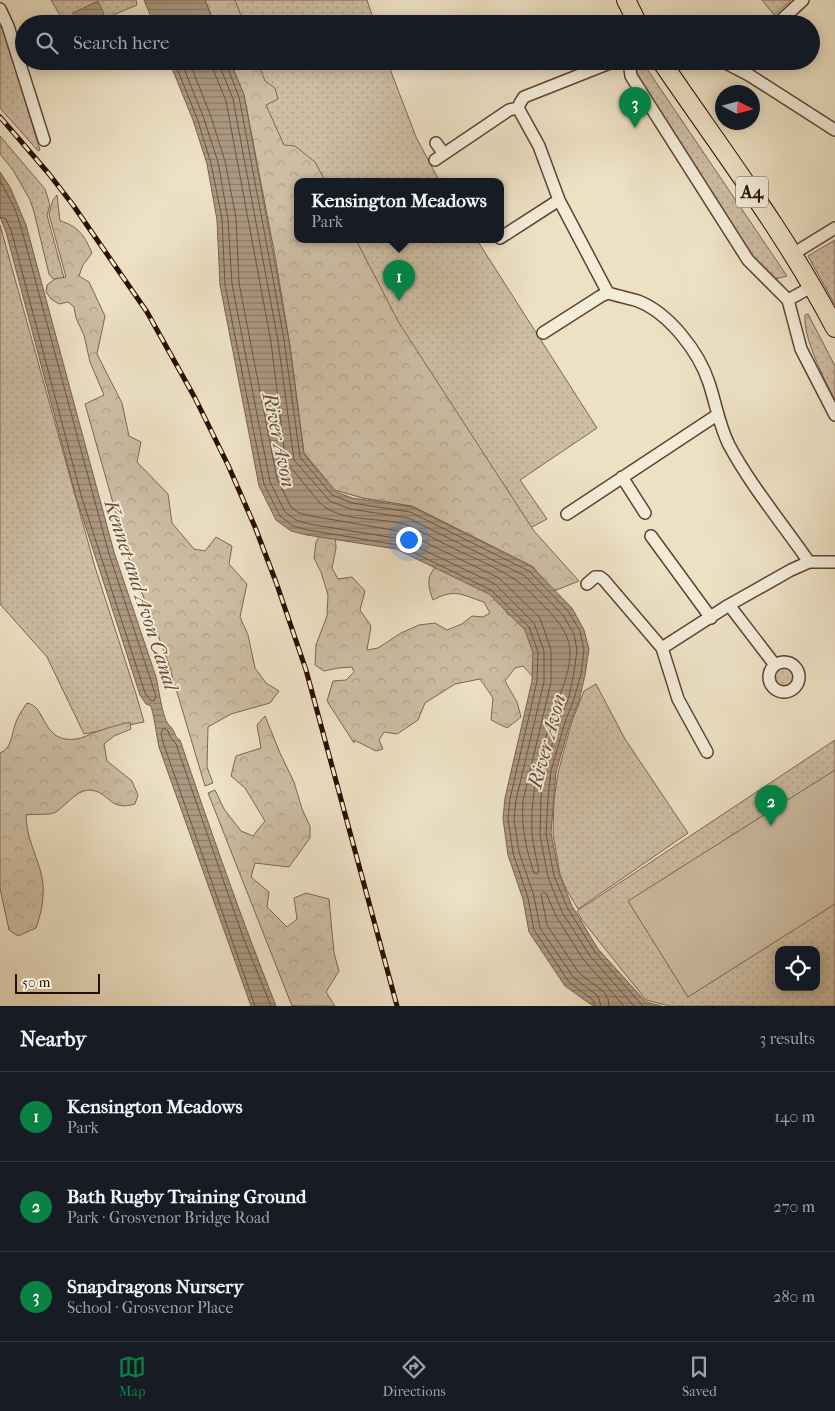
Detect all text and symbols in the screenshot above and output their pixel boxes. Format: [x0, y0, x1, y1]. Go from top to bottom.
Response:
search box [15, 15, 820, 70]
icon: search [33, 29, 61, 57]
text: Search here [73, 32, 169, 54]
north arrow [715, 85, 760, 130]
pin: 3 [619, 87, 651, 128]
road number: A4 [736, 176, 768, 208]
popup [294, 178, 504, 243]
text: Kensington Meadows [311, 190, 487, 212]
text: Park [311, 212, 343, 231]
pin: 1 [383, 260, 415, 301]
water label: River Avon [257, 388, 300, 490]
water label: Kennet and Avon Canal [99, 495, 183, 695]
your location [396, 527, 422, 553]
water label: River Avon [523, 691, 571, 793]
pin: 2 [755, 785, 787, 826]
map controls [775, 946, 820, 991]
button: locate [775, 946, 820, 991]
scale bar [15, 971, 100, 994]
text: 50 m [22, 974, 50, 991]
text: Nearby [20, 1027, 86, 1051]
text: 3 results [759, 1029, 815, 1048]
text: Kensington Meadows [67, 1096, 243, 1118]
text: 1 [33, 1107, 39, 1126]
text: 140 m [774, 1107, 815, 1126]
text: Park [67, 1118, 99, 1137]
text: Bath Rugby Training Ground [67, 1186, 306, 1208]
text: 2 [32, 1197, 40, 1216]
text: 270 m [774, 1197, 815, 1216]
text: Park · Grosvenor Bridge Road [67, 1208, 270, 1227]
text: Snapdragons Nursery [67, 1276, 243, 1298]
text: 3 [33, 1287, 39, 1306]
text: 280 m [773, 1287, 815, 1306]
text: School · Grosvenor Place [67, 1298, 233, 1317]
tab: Map [118, 1353, 146, 1400]
tab: Directions [383, 1353, 446, 1400]
tab: Saved [682, 1353, 717, 1400]

